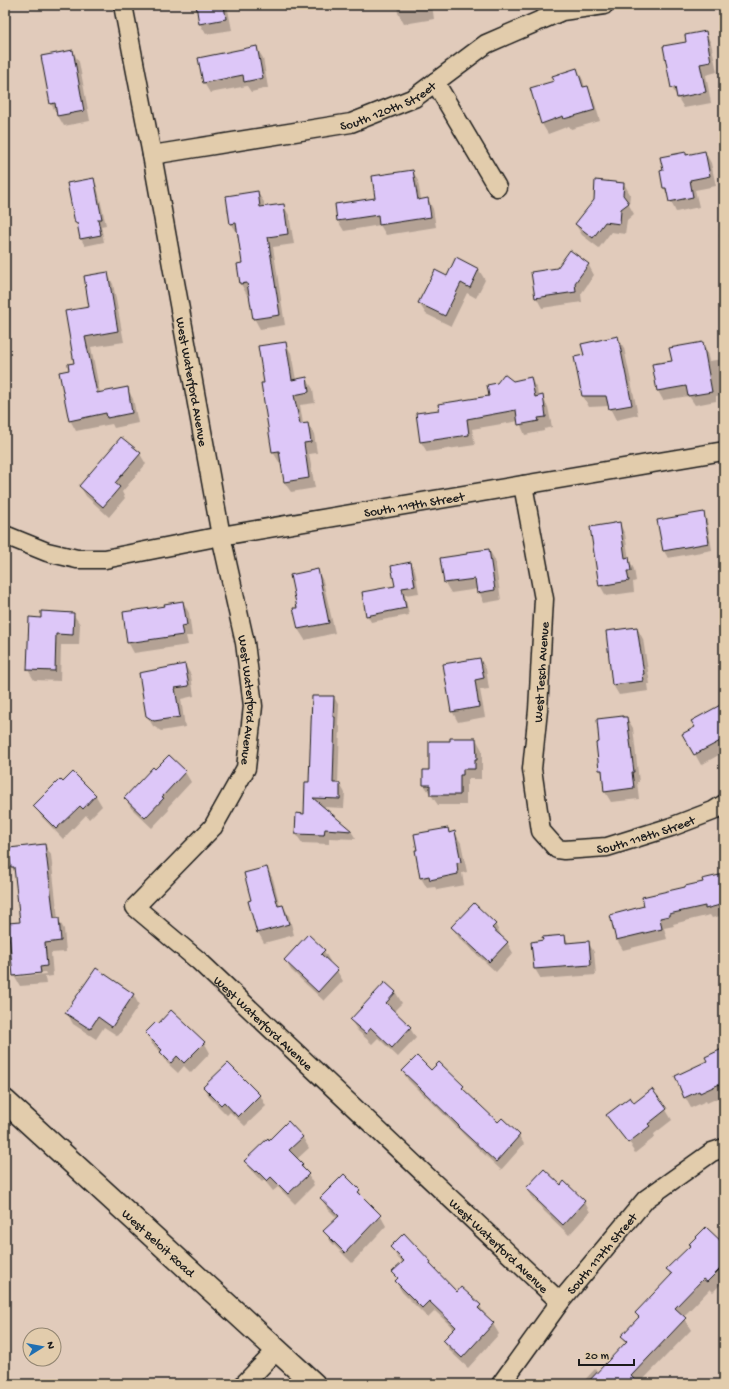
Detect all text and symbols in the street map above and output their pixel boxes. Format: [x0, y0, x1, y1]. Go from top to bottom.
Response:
street label: South 120th Street [339, 78, 441, 135]
street label: West Waterford Avenue [172, 316, 210, 448]
street label: South 119th Street [363, 490, 467, 522]
street label: West Tesch Avenue [531, 621, 554, 723]
street label: West Waterford Avenue [233, 634, 258, 766]
street label: South 118th Street [596, 813, 699, 858]
street label: West Waterford Avenue [209, 974, 315, 1075]
street label: West Waterford Avenue [445, 1196, 551, 1297]
street label: West Beloit Road [118, 1207, 198, 1282]
street label: South 117th Street [565, 1209, 642, 1298]
north arrow [22, 1327, 62, 1367]
text: N [43, 1341, 56, 1350]
scale bar [579, 1341, 634, 1367]
text: 20 m [585, 1350, 610, 1364]

